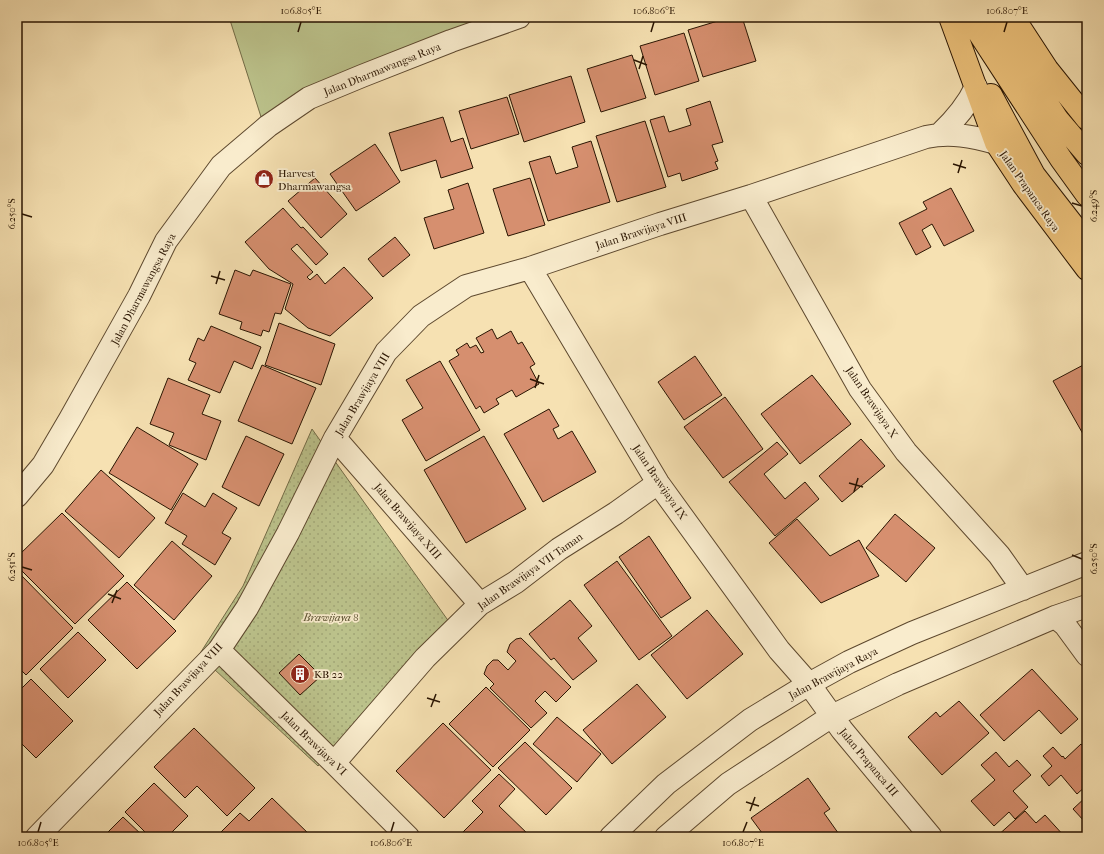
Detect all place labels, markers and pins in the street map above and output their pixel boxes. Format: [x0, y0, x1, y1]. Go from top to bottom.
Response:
place label: Harvest Dharmawangsa [278, 167, 352, 193]
shop icon: Harvest Dharmawangsa [253, 168, 275, 190]
building icon: KB 22 [289, 663, 311, 685]
place label: KB 22 [314, 668, 343, 681]

